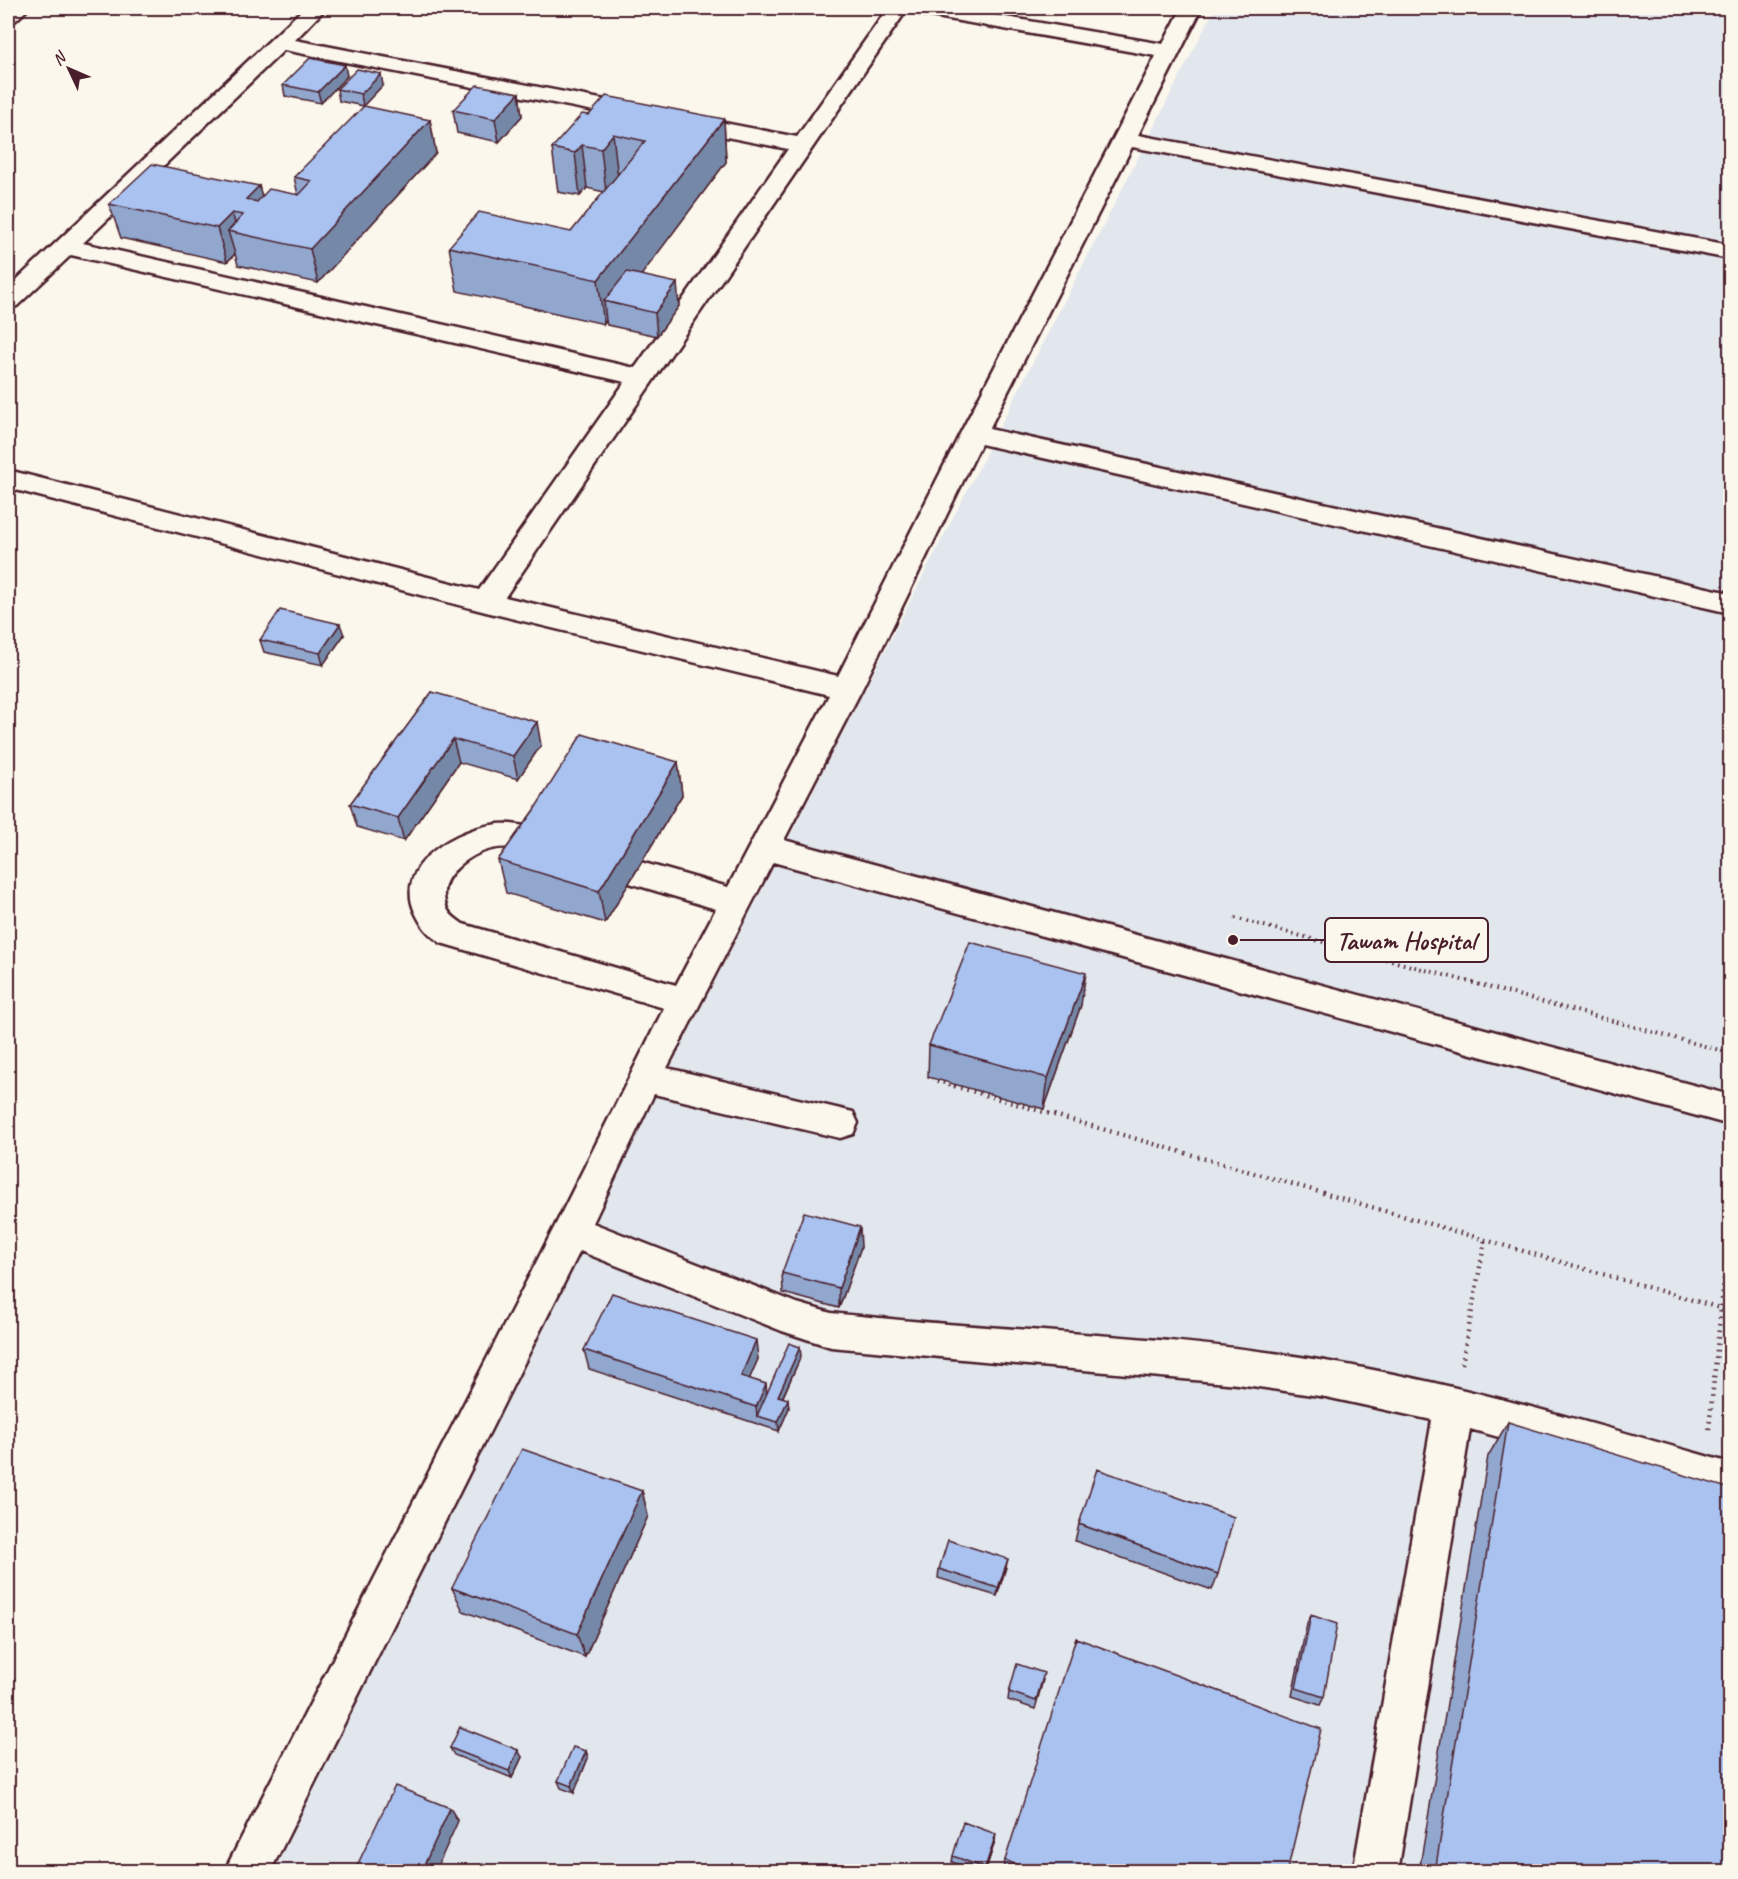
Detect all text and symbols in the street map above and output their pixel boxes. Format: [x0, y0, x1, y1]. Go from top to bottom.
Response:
north arrow [39, 39, 99, 99]
text: N [48, 47, 72, 70]
callout: Tawam Hospital [1325, 918, 1488, 962]
text: Tawam Hospital [1336, 924, 1481, 957]

